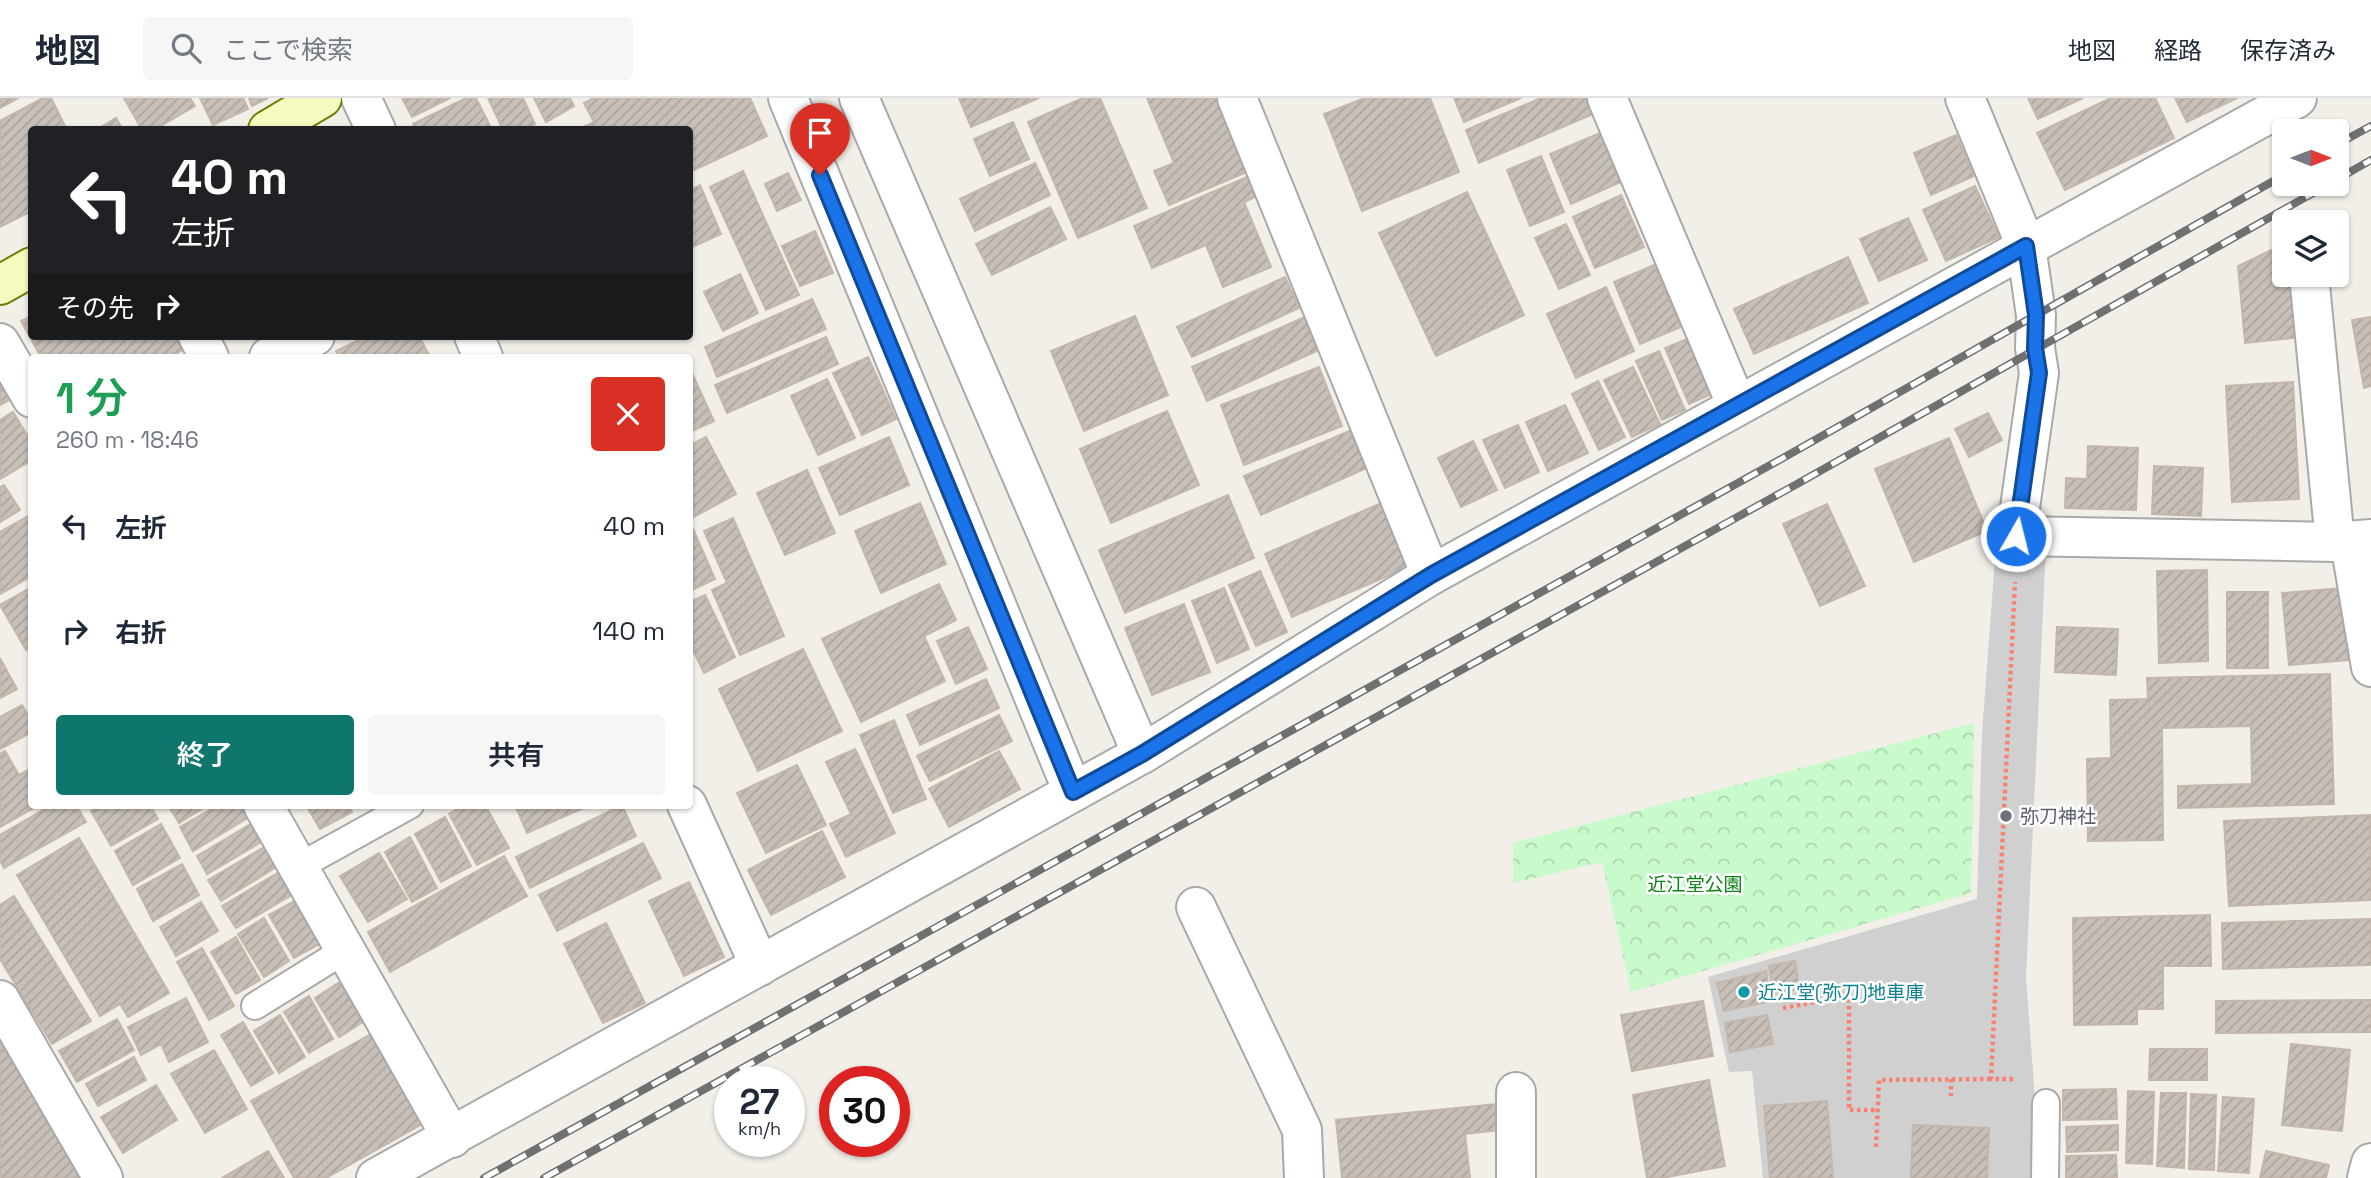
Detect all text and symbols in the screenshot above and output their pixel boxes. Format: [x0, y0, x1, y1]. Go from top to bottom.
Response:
search box [143, 17, 633, 80]
icon: search [167, 29, 205, 67]
text: 地図 [35, 30, 101, 72]
text: ここで検索 [223, 33, 353, 67]
text: 地図 [2068, 35, 2116, 66]
text: 経路 [2154, 35, 2202, 66]
text: 保存済み [2240, 35, 2336, 66]
pin [790, 103, 850, 175]
icon: arrive [801, 114, 839, 152]
north arrow [2272, 119, 2348, 196]
map controls [2272, 119, 2349, 287]
text: 40 m [171, 146, 288, 208]
icon: left [56, 154, 147, 245]
button: layers [2272, 210, 2349, 287]
text: 左折 [171, 213, 235, 253]
icon: right [148, 287, 186, 325]
text: その先 [56, 291, 134, 325]
text: 1 分 [56, 372, 128, 425]
button: close [591, 377, 665, 451]
text: 260 m · 18:46 [56, 425, 199, 455]
position arrow [1979, 499, 2053, 573]
icon: left [56, 507, 94, 545]
text: 40 m [603, 509, 665, 543]
text: 左折 [115, 511, 167, 545]
icon: right [56, 612, 94, 650]
text: 140 m [592, 614, 665, 648]
text: 右折 [115, 616, 167, 650]
button: 終了 [56, 715, 354, 795]
button: 共有 [368, 715, 665, 795]
place label: 弥刀神社 [2020, 804, 2096, 829]
marker: 弥刀神社 [1998, 808, 2014, 824]
park label: 近江堂公園 [1647, 872, 1743, 897]
place label: 近江堂(弥刀)地車庫 [1758, 980, 1924, 1005]
marker: 近江堂(弥刀)地車庫 [1736, 984, 1752, 1000]
speed limit sign: 30 [819, 1066, 910, 1157]
text: 27 [740, 1080, 779, 1124]
text: km/h [738, 1117, 781, 1140]

